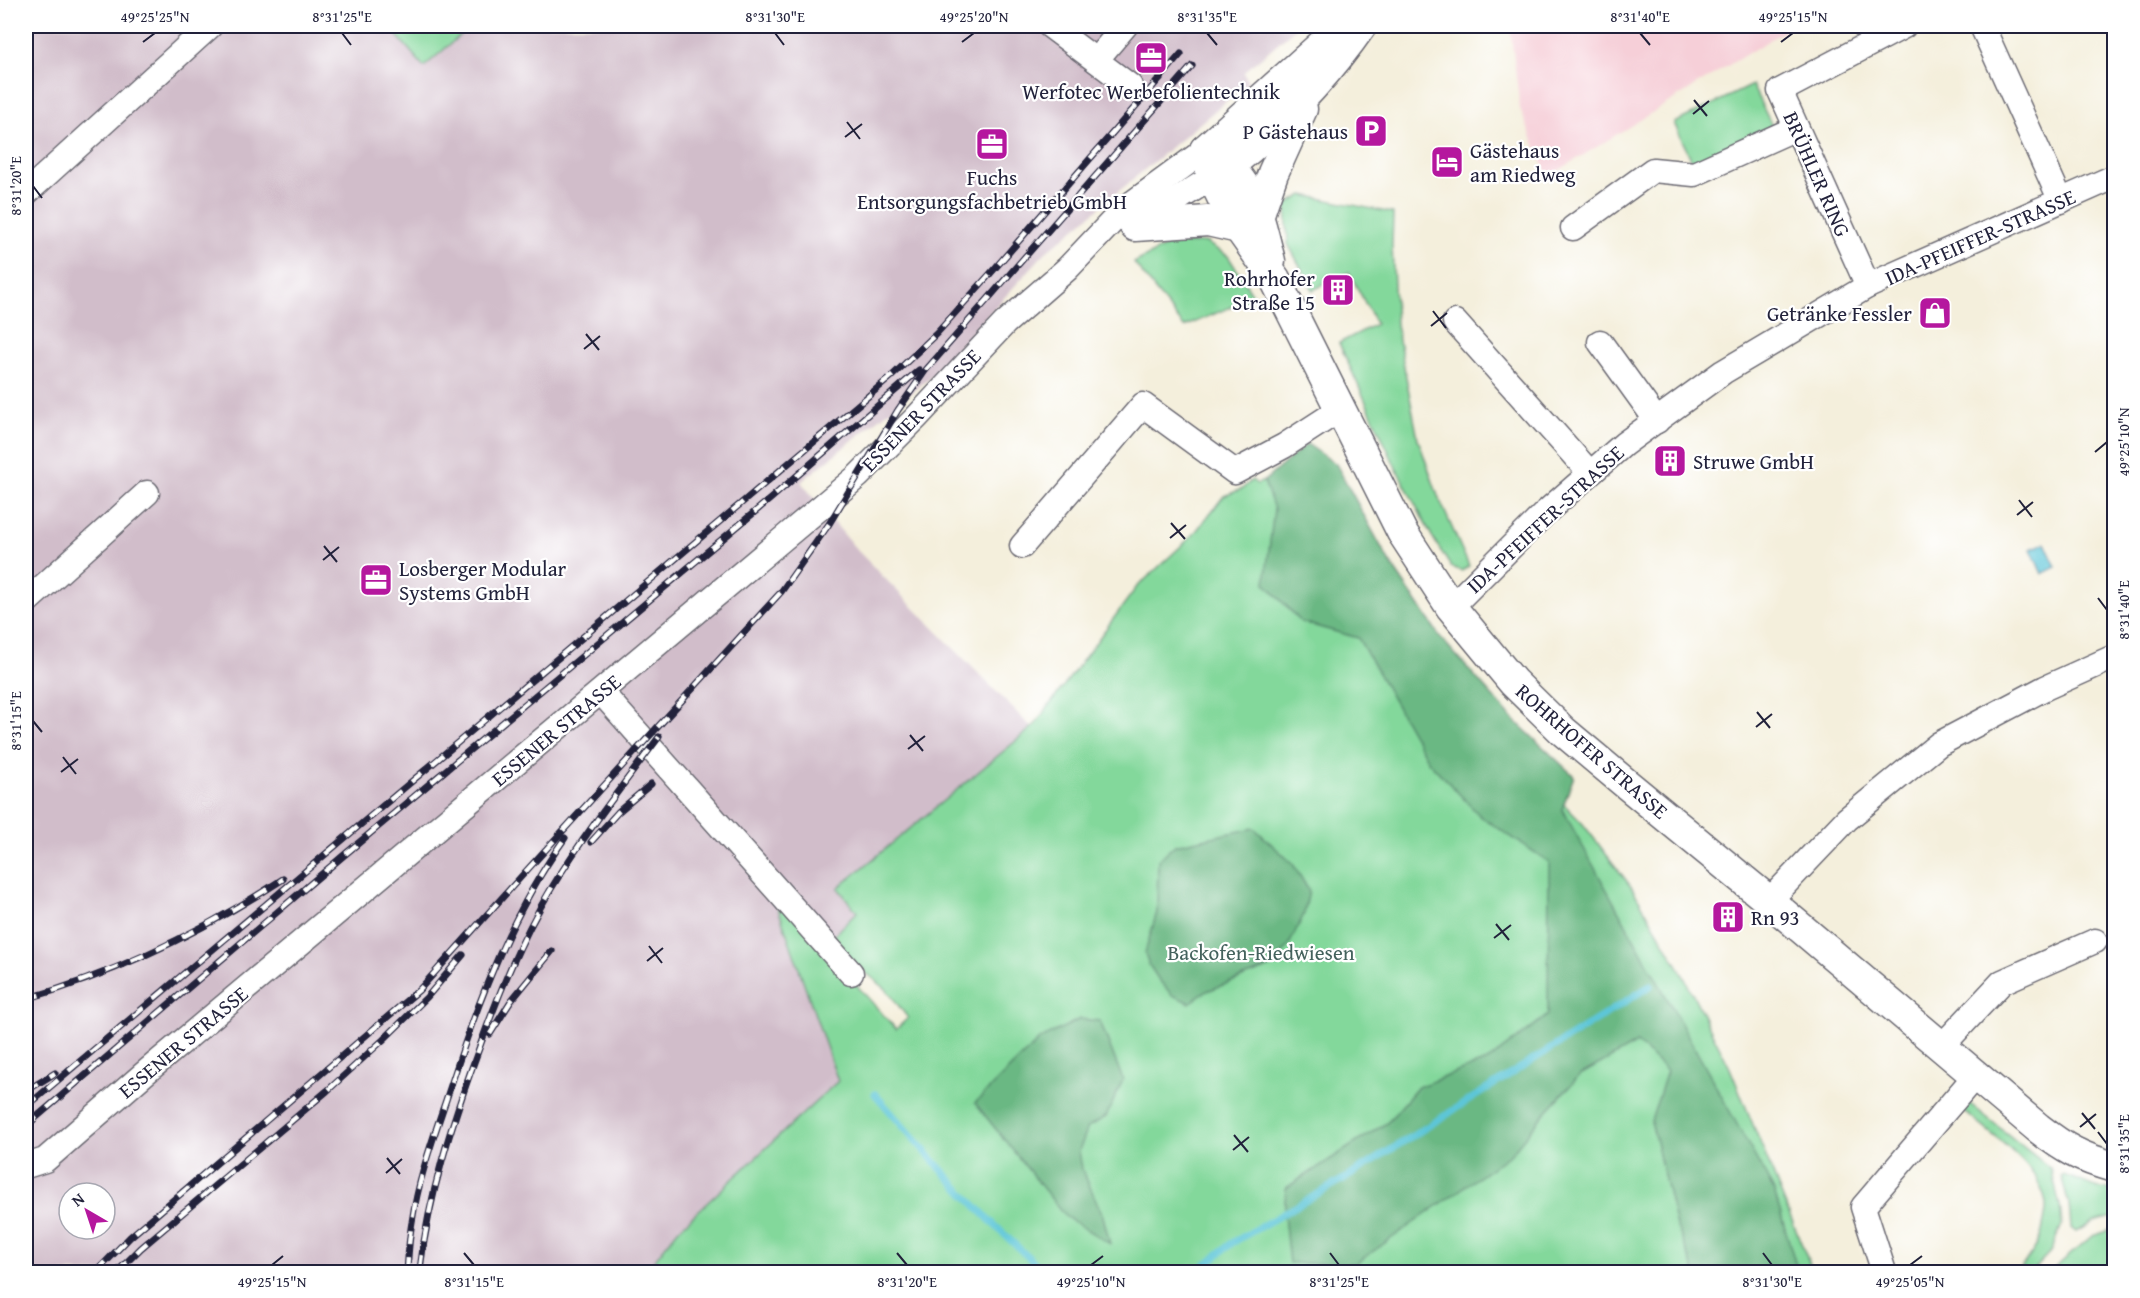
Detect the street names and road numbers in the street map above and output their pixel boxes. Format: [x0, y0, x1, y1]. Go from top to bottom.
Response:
street label: BRÜHLER RING [1776, 106, 1858, 242]
street label: IDA-PFEIFFER-STRASSE [1880, 181, 2081, 293]
street label: ESSENER STRASSE [854, 341, 988, 479]
street label: IDA-PFEIFFER-STRASSE [1459, 437, 1631, 600]
street label: ESSENER STRASSE [484, 666, 628, 794]
street label: ROHRHOFER STRASSE [1509, 676, 1675, 826]
street label: ESSENER STRASSE [111, 978, 255, 1106]

